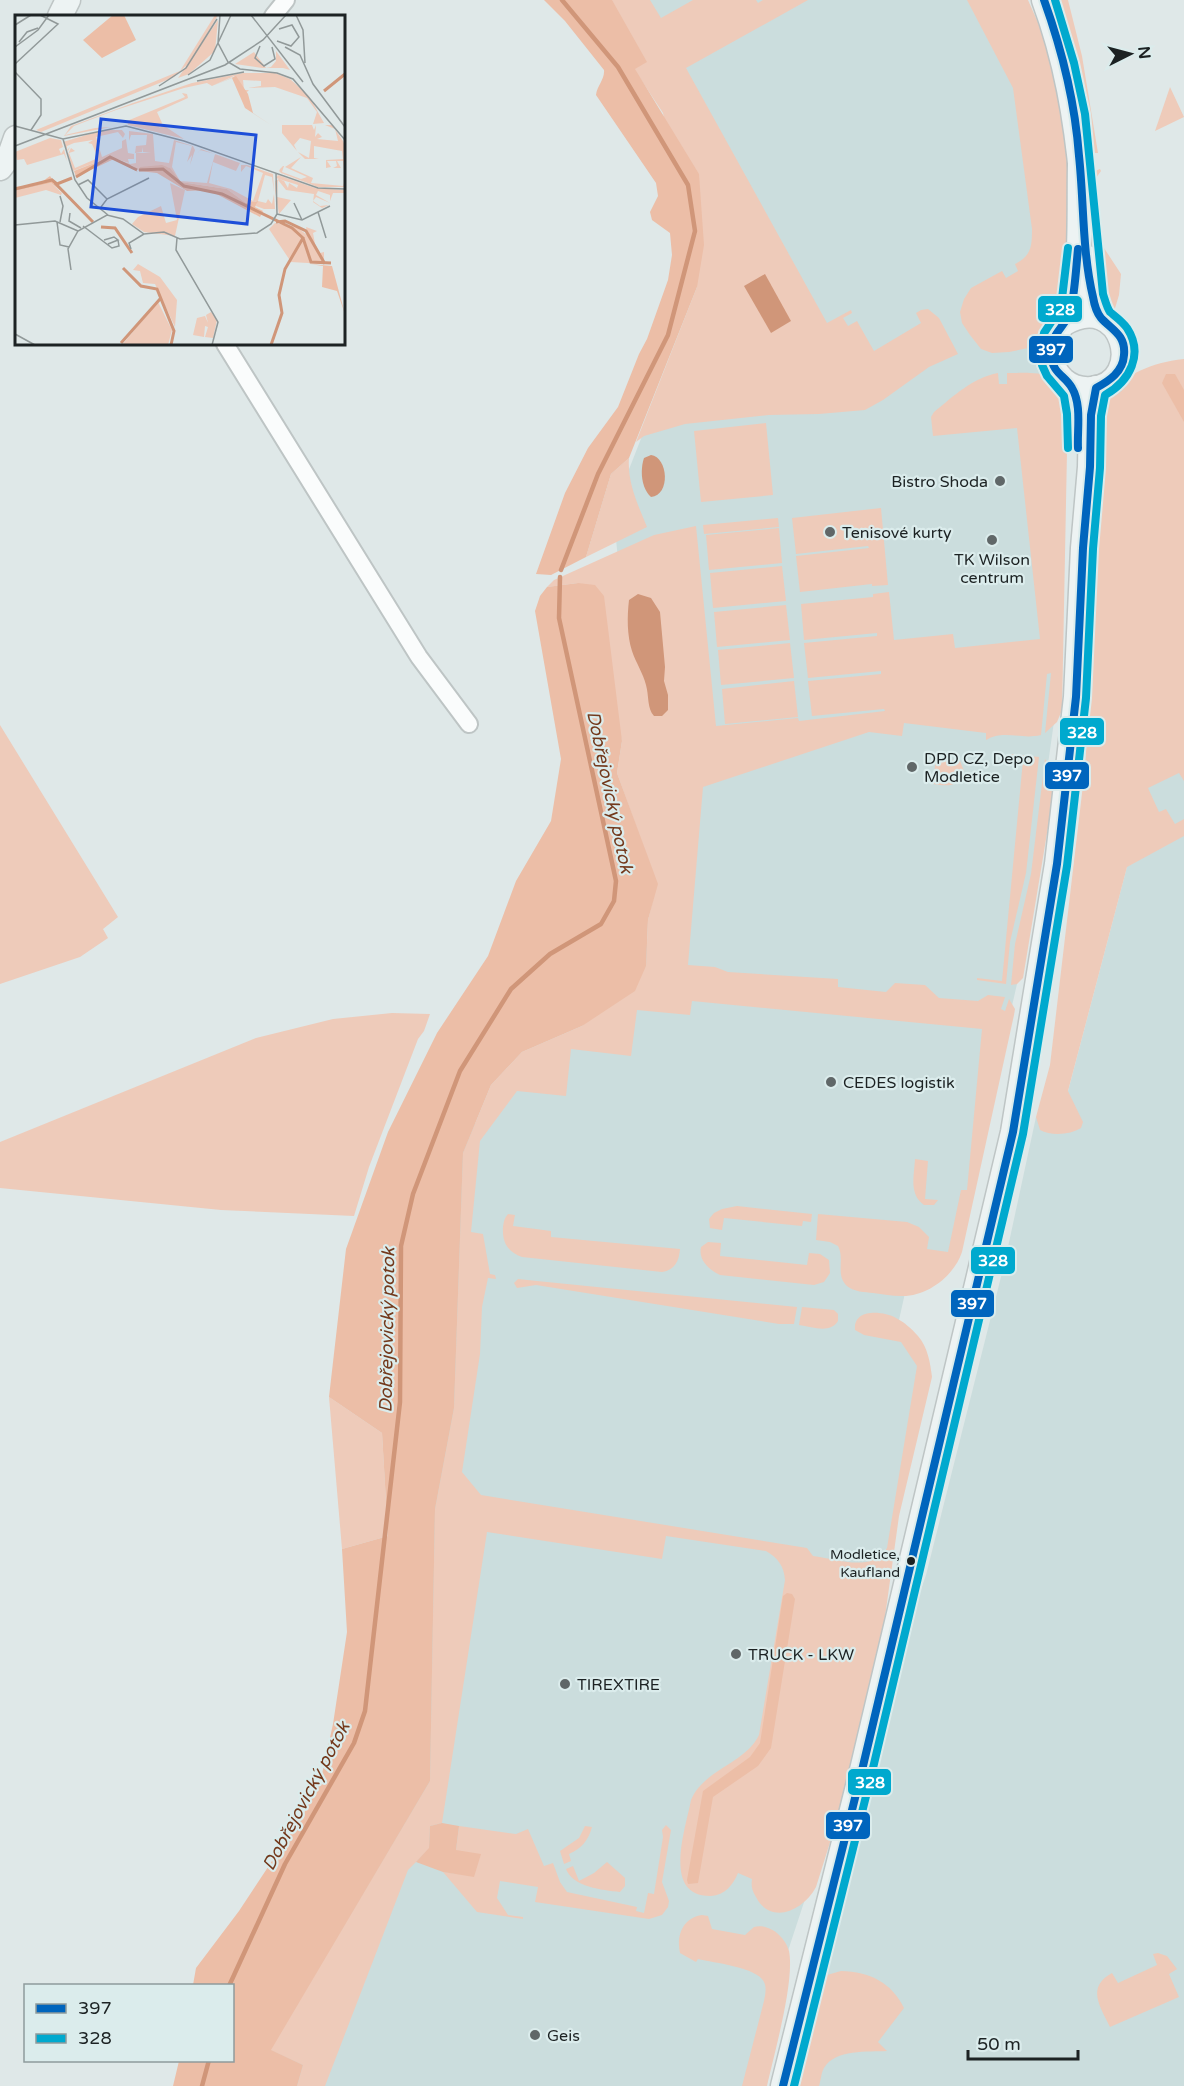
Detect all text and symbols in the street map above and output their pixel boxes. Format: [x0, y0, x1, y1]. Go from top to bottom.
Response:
inset map [15, 15, 345, 345]
north arrow [1100, 24, 1160, 84]
text: N [1133, 45, 1155, 60]
line badge: 328 [1037, 295, 1083, 323]
text: 328 [1045, 300, 1075, 320]
line badge: 397 [1028, 335, 1074, 364]
text: 397 [1036, 340, 1066, 360]
place label: Bistro Shoda [891, 472, 988, 492]
marker: Bistro Shoda [993, 474, 1007, 488]
place label: Tenisové kurty [842, 523, 952, 543]
marker: Tenisové kurty [823, 525, 837, 539]
marker: TK Wilson centrum [985, 533, 999, 547]
place label: TK Wilson centrum [954, 550, 1030, 588]
water label: Dobřejovický potok [582, 709, 638, 876]
line badge: 328 [1059, 717, 1105, 746]
text: 328 [1067, 723, 1097, 743]
place label: DPD CZ, Depo Modletice [924, 749, 1033, 787]
marker: DPD CZ, Depo Modletice [905, 760, 919, 774]
line badge: 397 [1044, 761, 1090, 790]
text: 397 [1052, 766, 1082, 786]
place label: CEDES logistik [843, 1073, 955, 1093]
marker: CEDES logistik [824, 1075, 838, 1089]
water label: Dobřejovický potok [375, 1246, 399, 1413]
line badge: 328 [970, 1246, 1016, 1275]
text: 328 [978, 1251, 1008, 1271]
line badge: 397 [950, 1289, 995, 1318]
text: 397 [957, 1294, 987, 1314]
place label: Modletice, Kaufland [830, 1546, 900, 1581]
marker: Modletice, Kaufland [905, 1555, 917, 1567]
place label: TRUCK - LKW [748, 1645, 854, 1665]
marker: TRUCK - LKW [729, 1647, 743, 1661]
place label: TIREXTIRE [577, 1675, 660, 1695]
marker: TIREXTIRE [558, 1677, 572, 1691]
water label: Dobřejovický potok [258, 1717, 355, 1874]
line badge: 328 [847, 1768, 892, 1796]
text: 328 [855, 1773, 885, 1793]
line badge: 397 [825, 1811, 871, 1840]
text: 397 [833, 1816, 863, 1836]
legend [24, 1984, 234, 2062]
text: 397 [78, 1997, 112, 2019]
scale bar [968, 2023, 1078, 2061]
place label: Geis [547, 2026, 580, 2046]
text: 328 [78, 2027, 112, 2049]
marker: Geis [528, 2028, 542, 2042]
text: 50 m [977, 2033, 1021, 2055]

